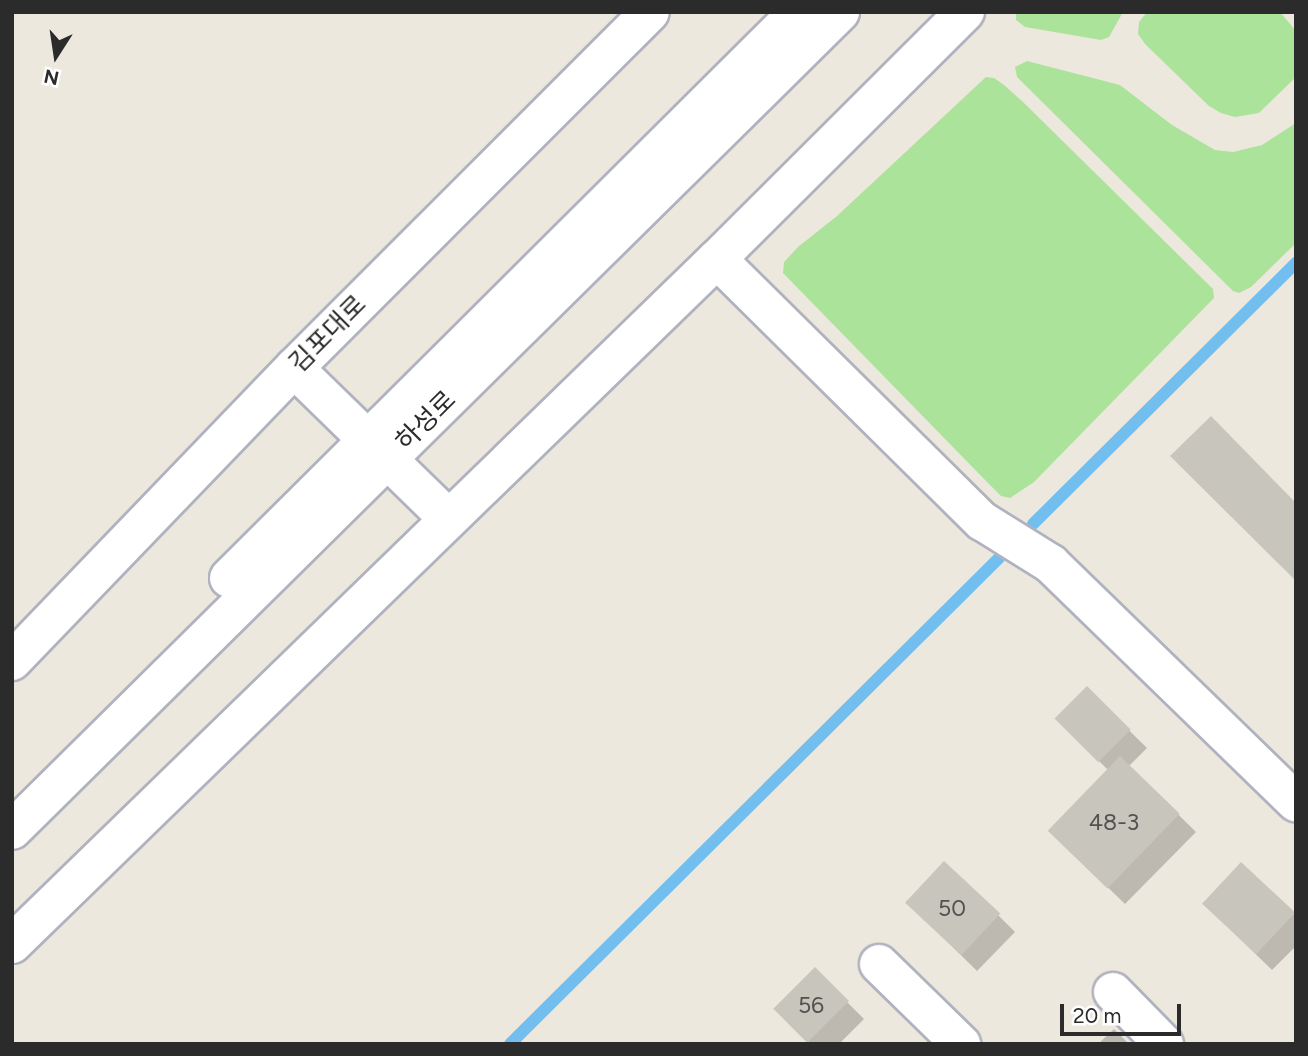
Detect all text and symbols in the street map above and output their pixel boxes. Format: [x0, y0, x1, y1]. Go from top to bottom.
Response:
north arrow [21, 21, 91, 91]
text: N [42, 64, 61, 90]
street label: 김포대로 [283, 289, 373, 379]
street label: 하성로 [390, 385, 462, 457]
house number: 48-3 [1089, 808, 1139, 836]
house number: 50 [938, 894, 966, 922]
scale bar [1063, 990, 1184, 1034]
house number: 56 [798, 991, 824, 1019]
text: 20 m [1073, 1003, 1121, 1028]

